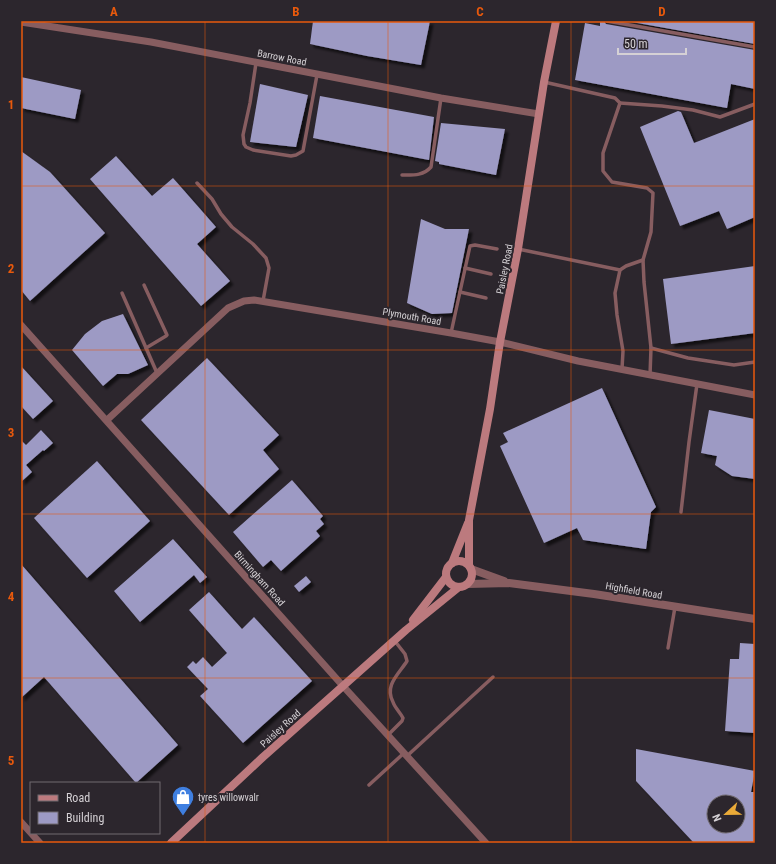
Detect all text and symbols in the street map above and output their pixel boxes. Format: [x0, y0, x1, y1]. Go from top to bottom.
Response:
text: A [110, 4, 118, 19]
text: B [292, 4, 300, 19]
text: C [476, 4, 484, 19]
text: D [658, 4, 666, 19]
scale bar [618, 30, 686, 56]
text: 50 m [624, 37, 648, 51]
street label: Barrow Road [256, 47, 308, 68]
text: 1 [8, 97, 14, 112]
street label: Paisley Road [494, 243, 515, 295]
text: 2 [8, 261, 15, 276]
street label: Plymouth Road [382, 306, 442, 327]
text: 3 [8, 425, 14, 440]
street label: Birmingham Road [232, 549, 287, 608]
street label: Highfield Road [605, 580, 663, 601]
text: 4 [8, 589, 15, 604]
street label: Paisley Road [258, 707, 303, 749]
text: 5 [8, 753, 15, 768]
legend [30, 782, 160, 834]
shop icon: tyres willowvalr [170, 784, 196, 817]
text: Road [66, 791, 90, 805]
place label: tyres willowvalr [198, 792, 259, 803]
north arrow [706, 794, 746, 834]
text: Building [66, 811, 104, 825]
text: N [710, 812, 724, 823]

